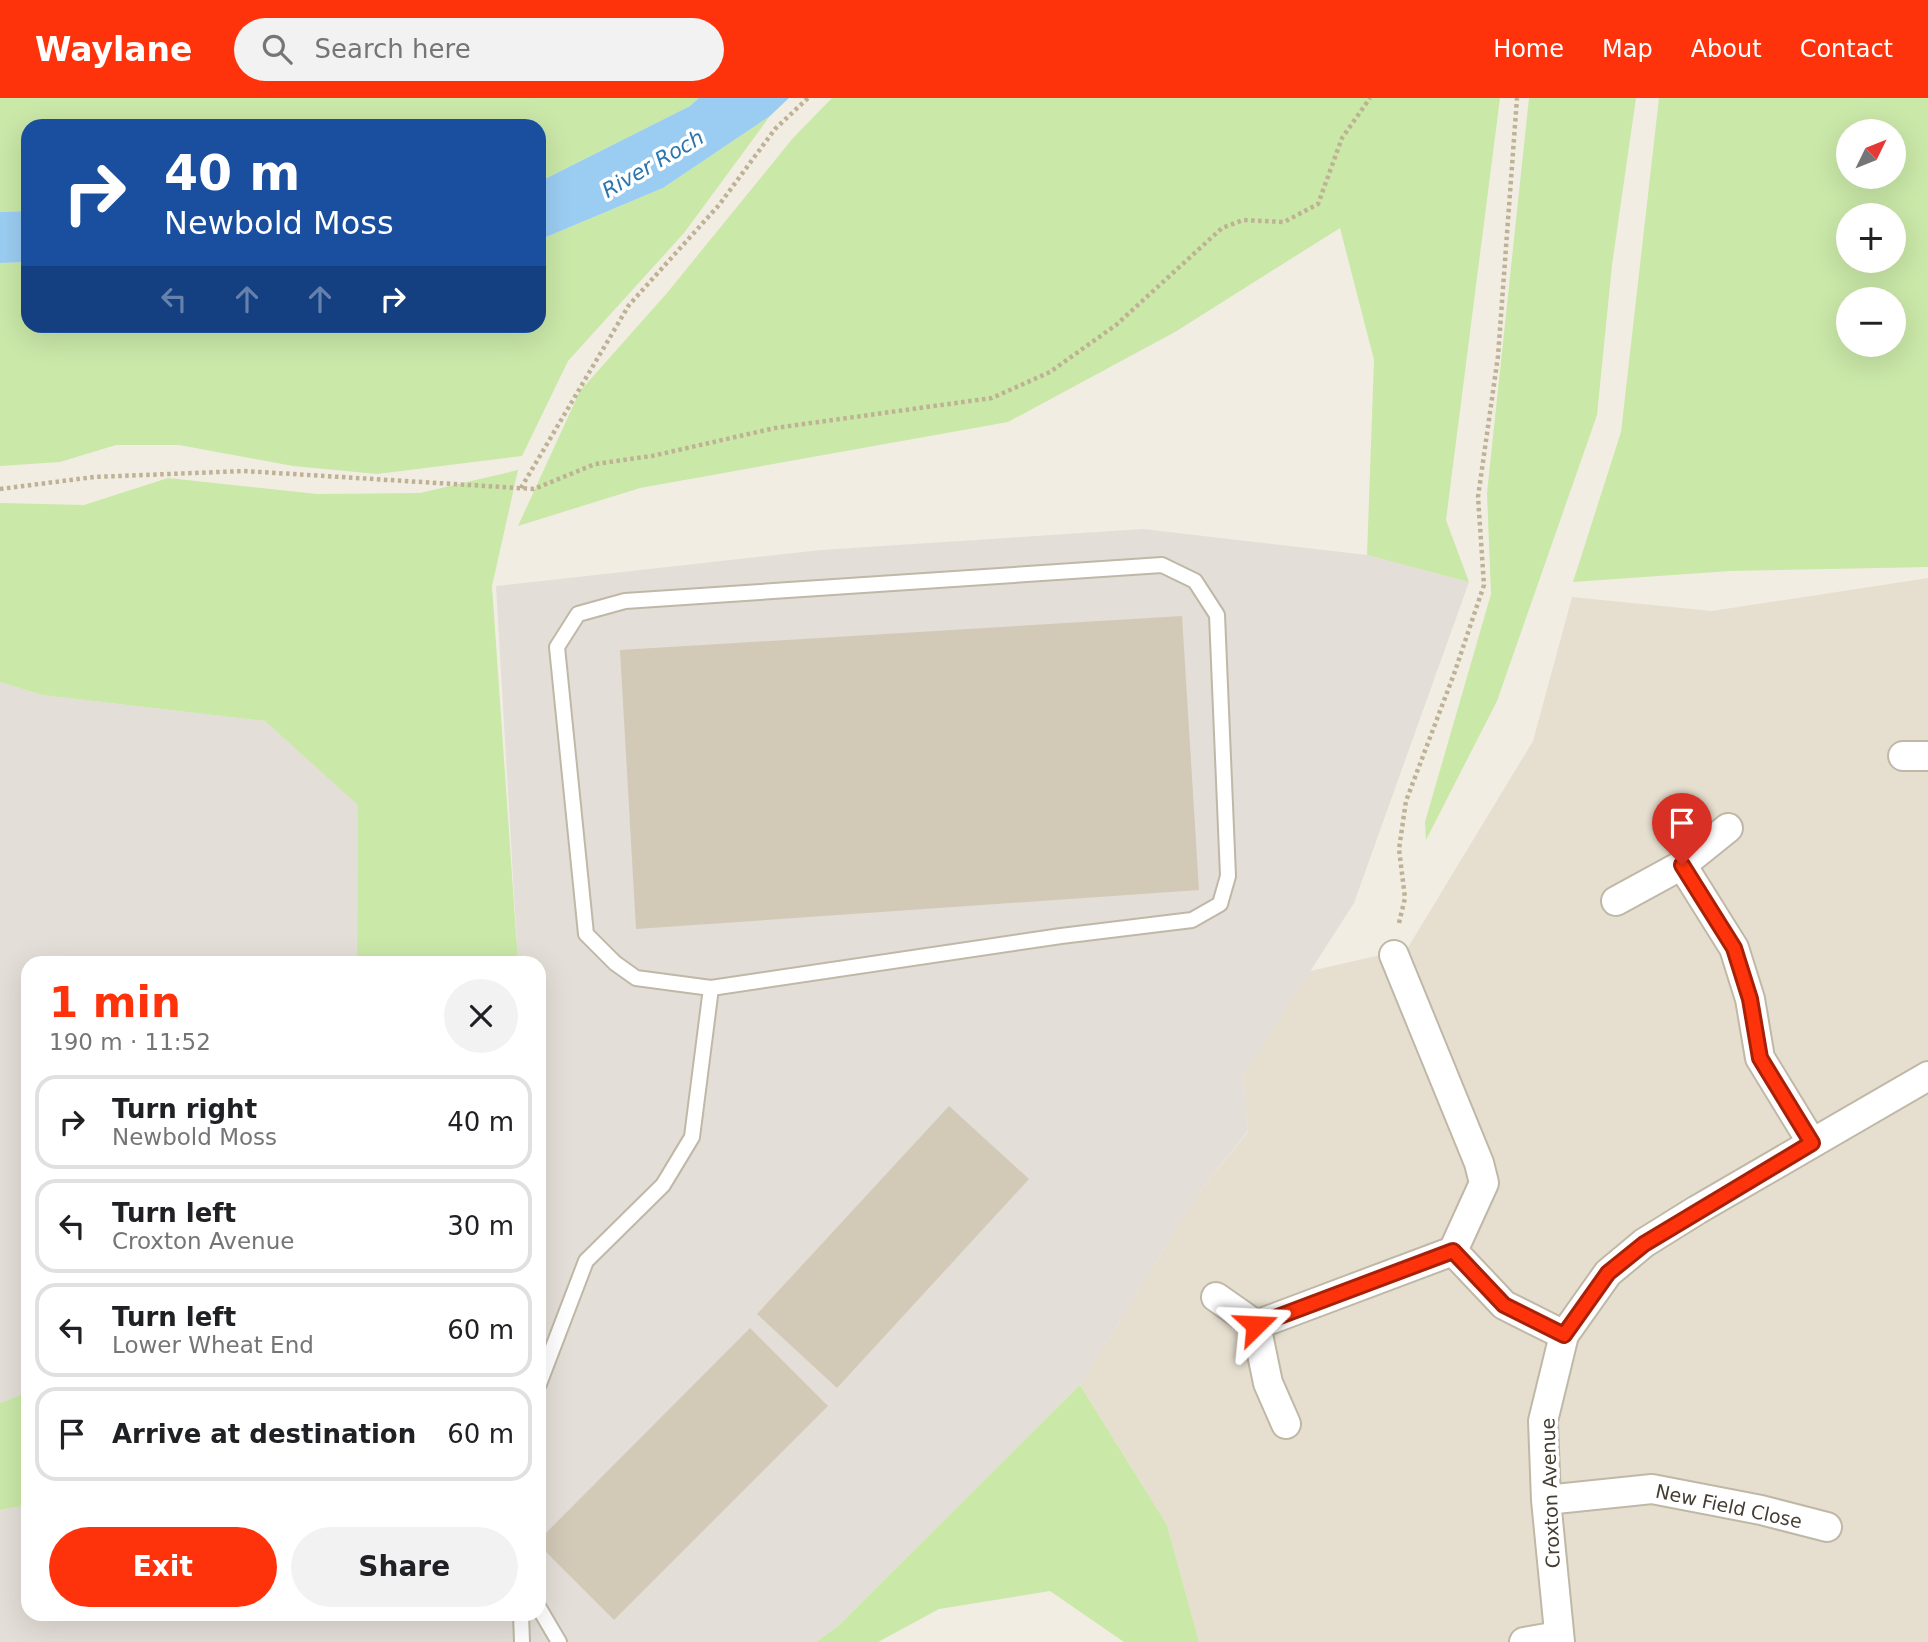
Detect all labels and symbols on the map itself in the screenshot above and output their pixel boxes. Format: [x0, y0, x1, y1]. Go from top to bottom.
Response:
north arrow [1836, 119, 1906, 189]
water label: River Roch [598, 125, 708, 203]
pin [1652, 793, 1712, 865]
position arrow [1219, 1288, 1293, 1362]
street label: Croxton Avenue [1536, 1417, 1564, 1569]
street label: New Field Close [1654, 1480, 1804, 1532]

